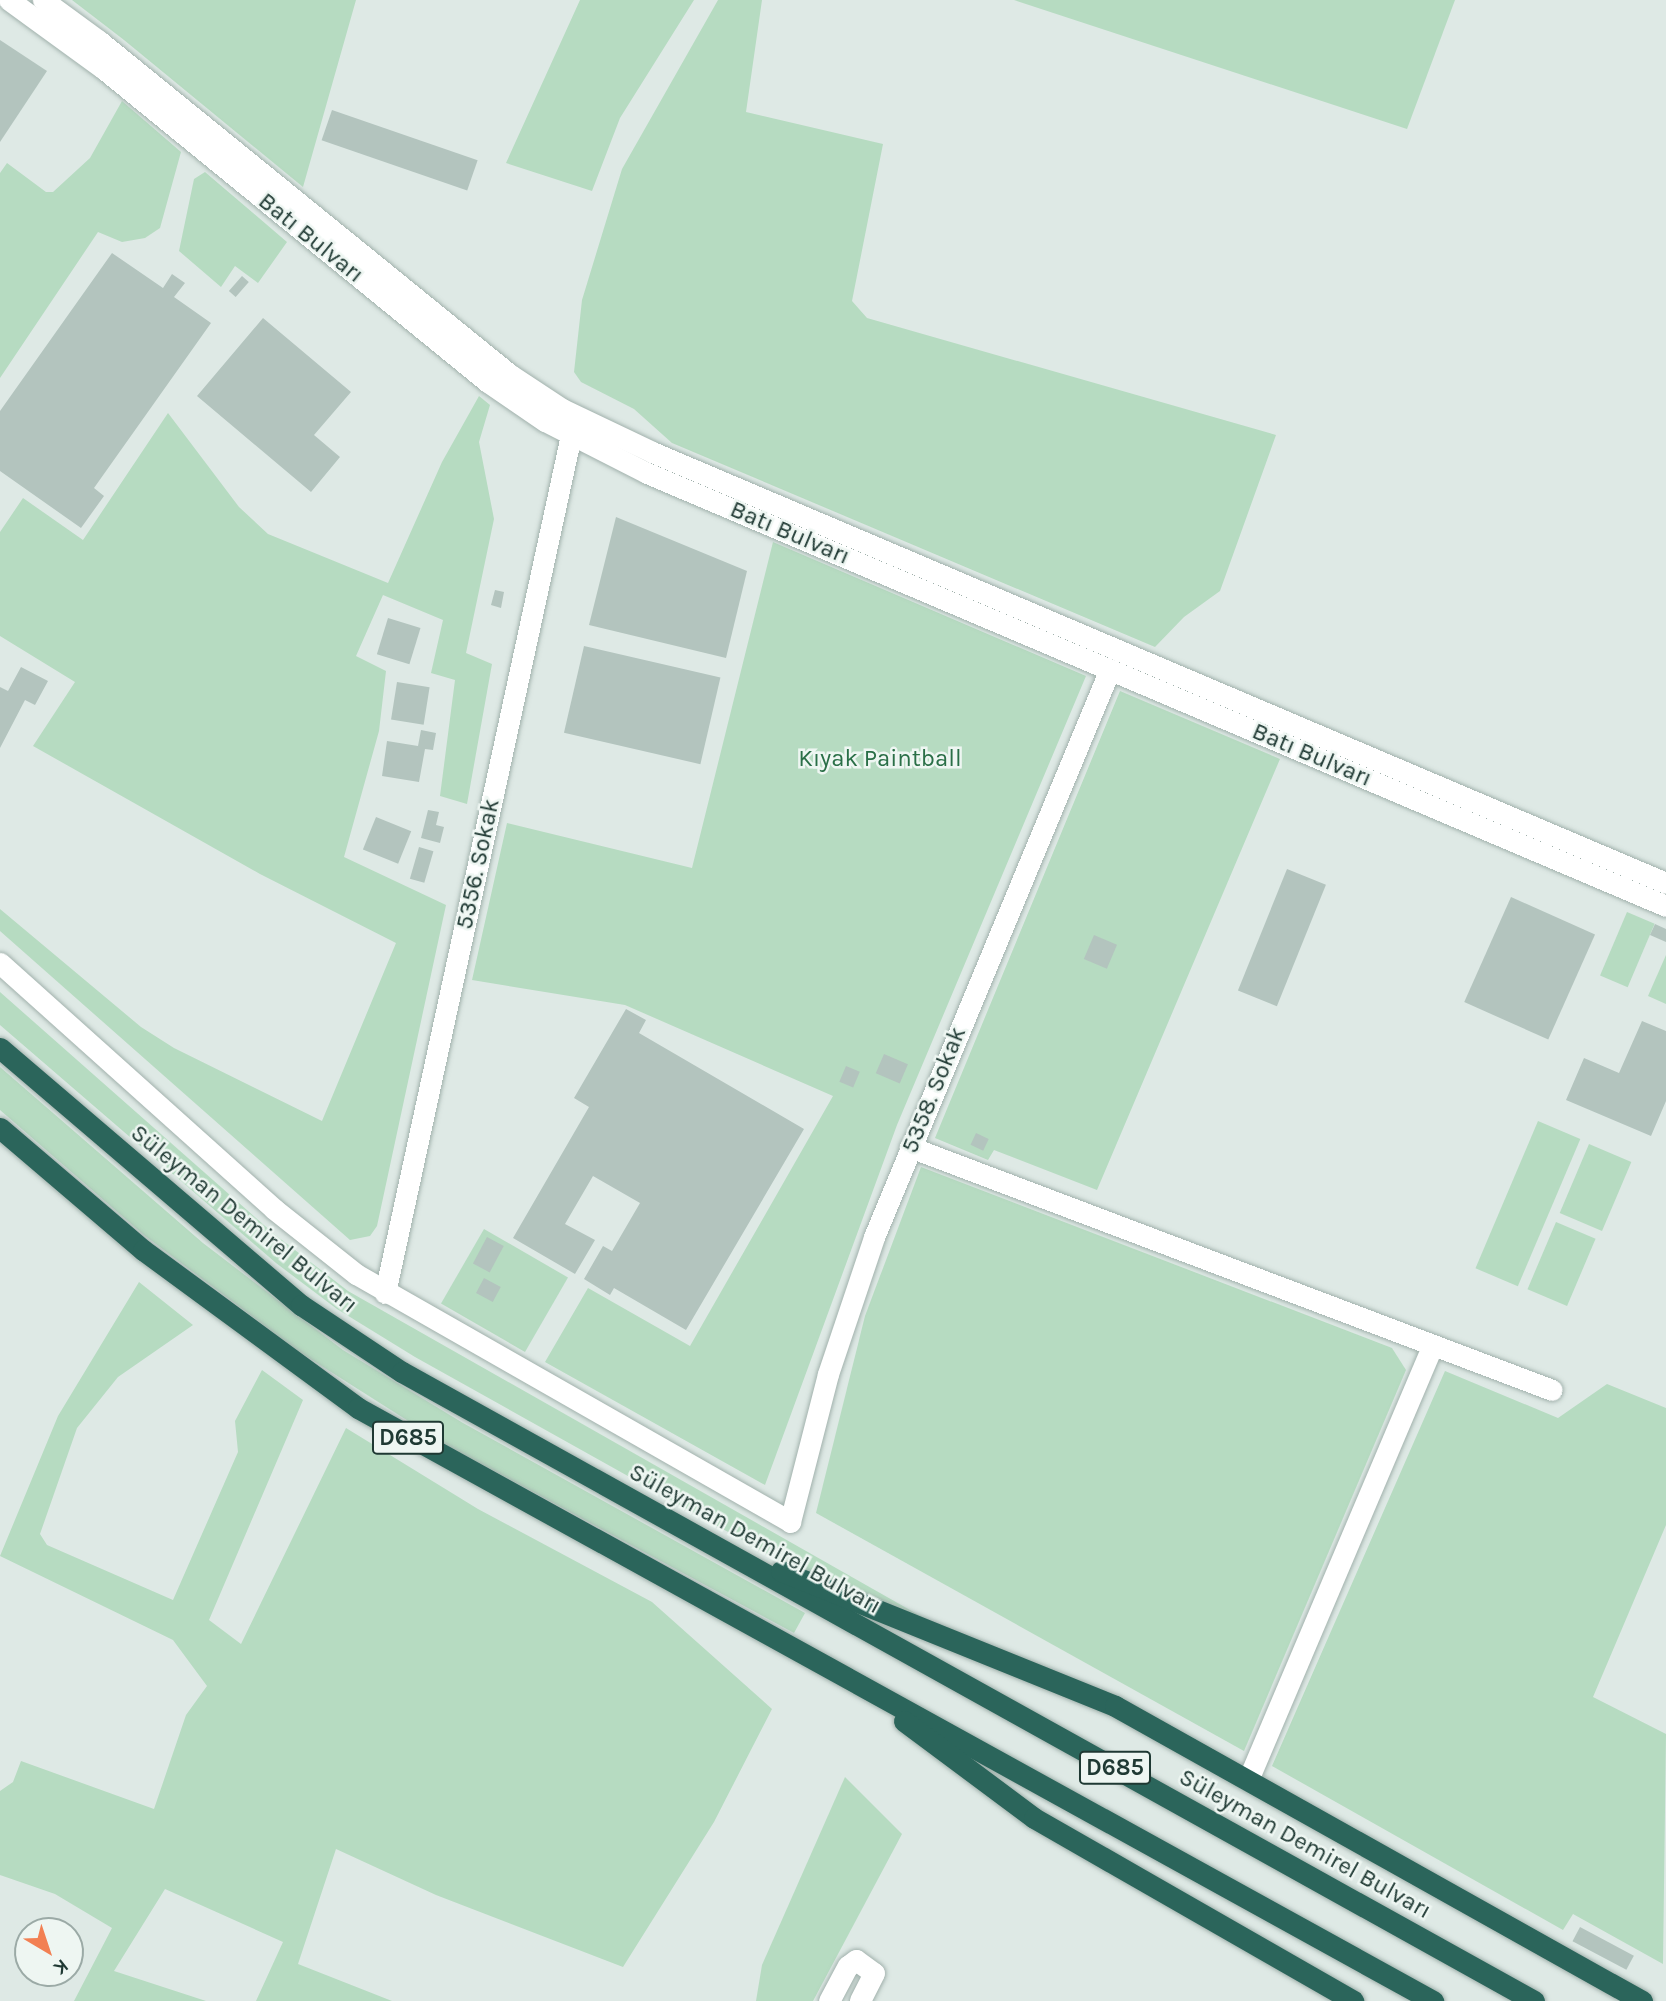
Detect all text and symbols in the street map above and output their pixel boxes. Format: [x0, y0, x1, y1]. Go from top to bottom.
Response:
street label: Batı Bulvarı [252, 187, 370, 289]
street label: Batı Bulvarı [726, 495, 854, 571]
street label: Batı Bulvarı [1248, 717, 1376, 793]
park label: Kıyak Paintball [798, 745, 962, 773]
street label: 5356. Sokak [450, 796, 506, 932]
street label: 5358. Sokak [896, 1023, 972, 1157]
street label: Süleyman Demirel Bulvarı [125, 1119, 363, 1319]
road number: D685 [371, 1418, 445, 1457]
street label: Süleyman Demirel Bulvarı [624, 1458, 886, 1620]
road number: D685 [1078, 1749, 1152, 1788]
street label: Süleyman Demirel Bulvarı [1174, 1763, 1436, 1925]
north arrow [14, 1917, 84, 1987]
text: K [49, 1954, 73, 1979]

